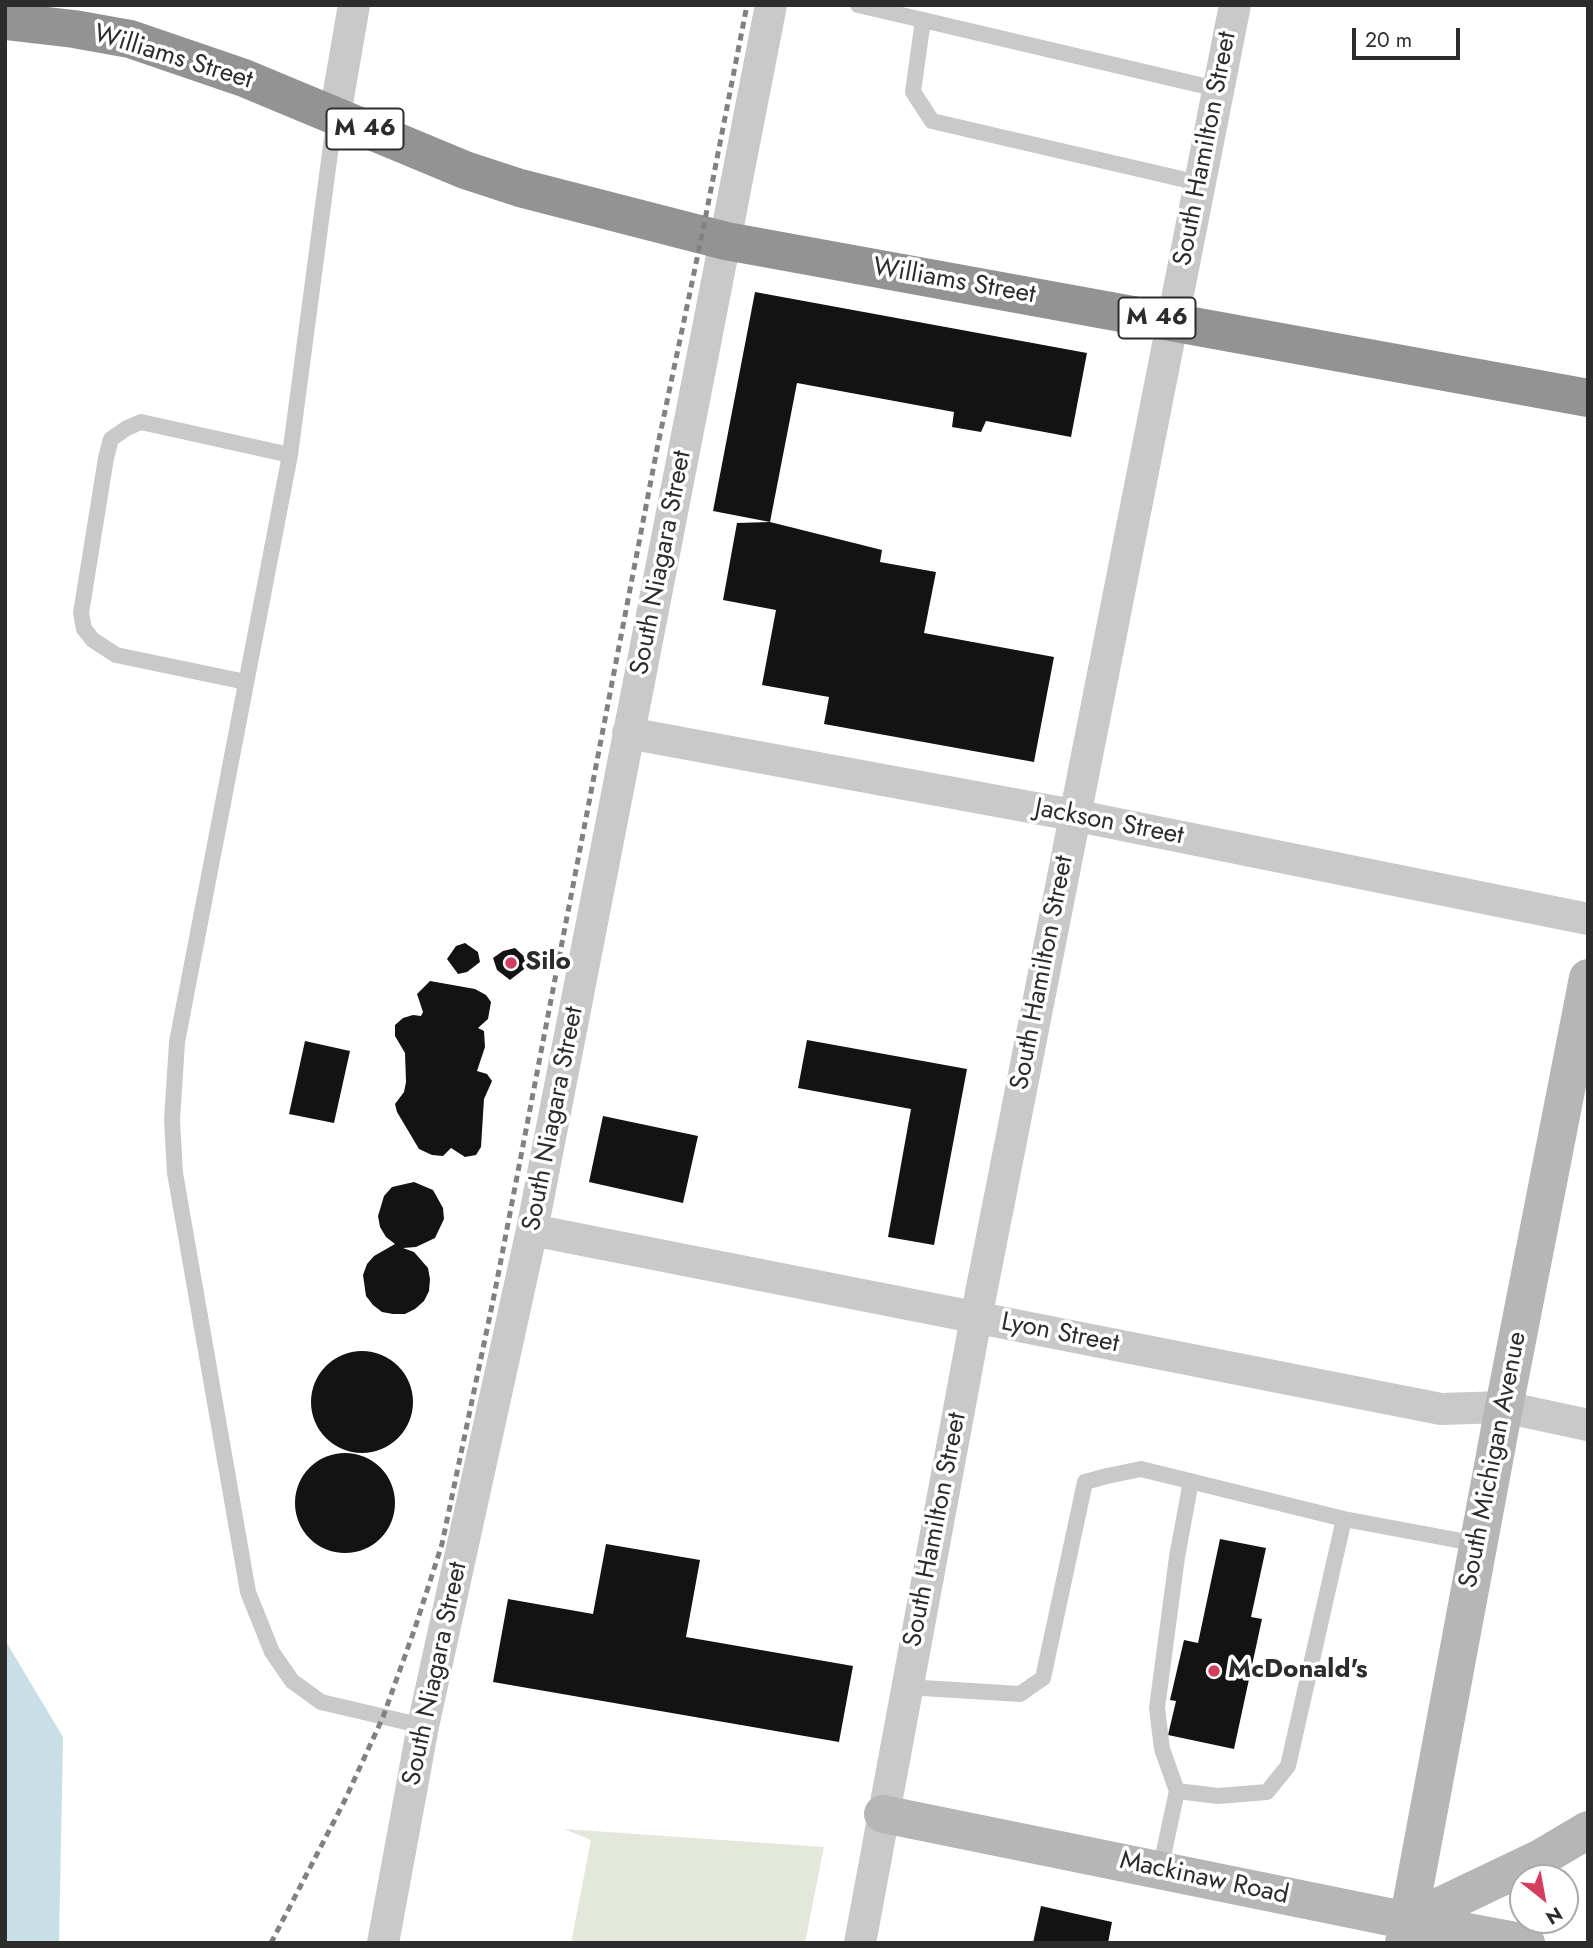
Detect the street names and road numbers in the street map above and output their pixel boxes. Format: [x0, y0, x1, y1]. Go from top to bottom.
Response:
street label: Williams Street [90, 19, 256, 97]
street label: South Hamilton Street [1168, 29, 1244, 269]
road number: M 46 [326, 108, 404, 149]
street label: Williams Street [870, 252, 1038, 312]
road number: M 46 [1118, 298, 1196, 338]
street label: South Niagara Street [625, 448, 699, 678]
street label: Jackson Street [1032, 793, 1186, 853]
street label: South Hamilton Street [1005, 853, 1081, 1093]
street label: South Niagara Street [517, 1004, 591, 1234]
street label: Lyon Street [999, 1307, 1121, 1361]
street label: South Michigan Avenue [1454, 1329, 1534, 1591]
street label: South Hamilton Street [898, 1410, 974, 1650]
street label: South Niagara Street [397, 1559, 475, 1789]
street label: Mackinaw Road [1117, 1846, 1291, 1912]

